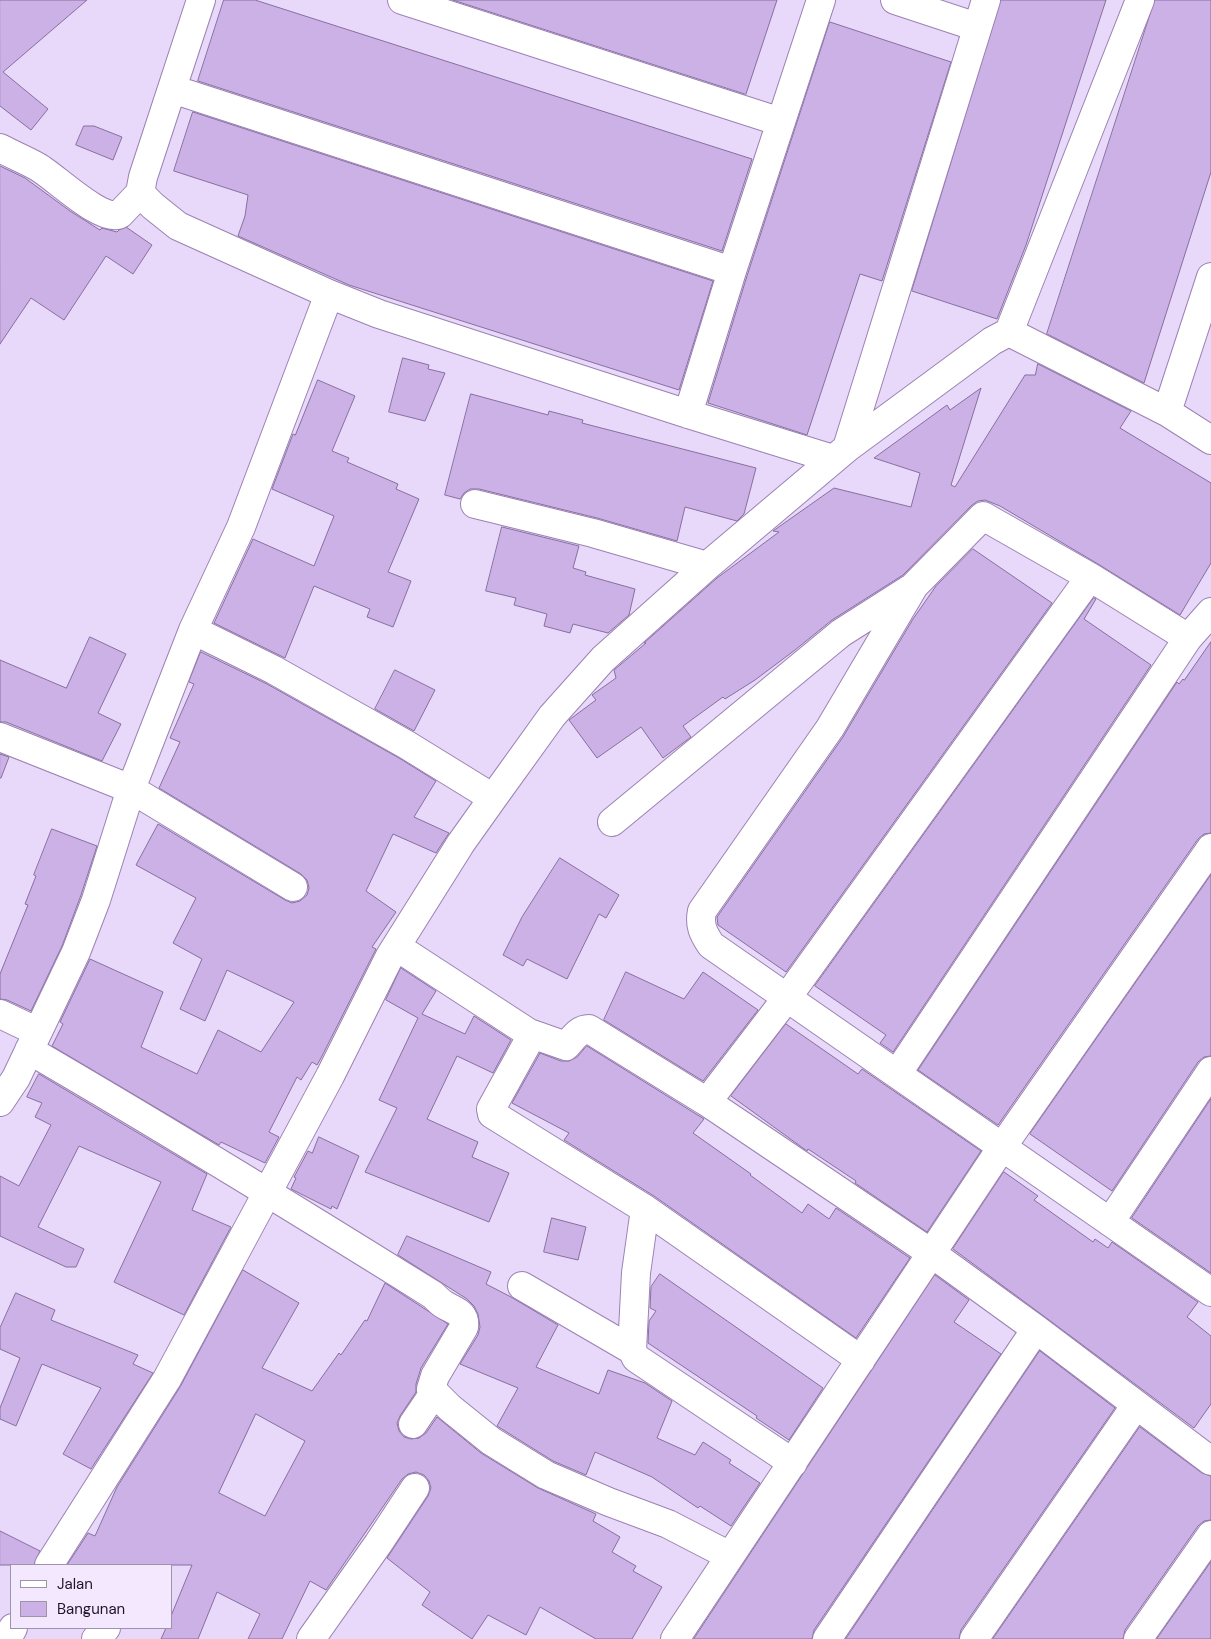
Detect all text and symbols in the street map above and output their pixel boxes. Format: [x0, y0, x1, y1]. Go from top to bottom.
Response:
legend [10, 1564, 172, 1629]
text: Jalan [57, 1574, 93, 1594]
text: Bangunan [57, 1599, 125, 1619]

